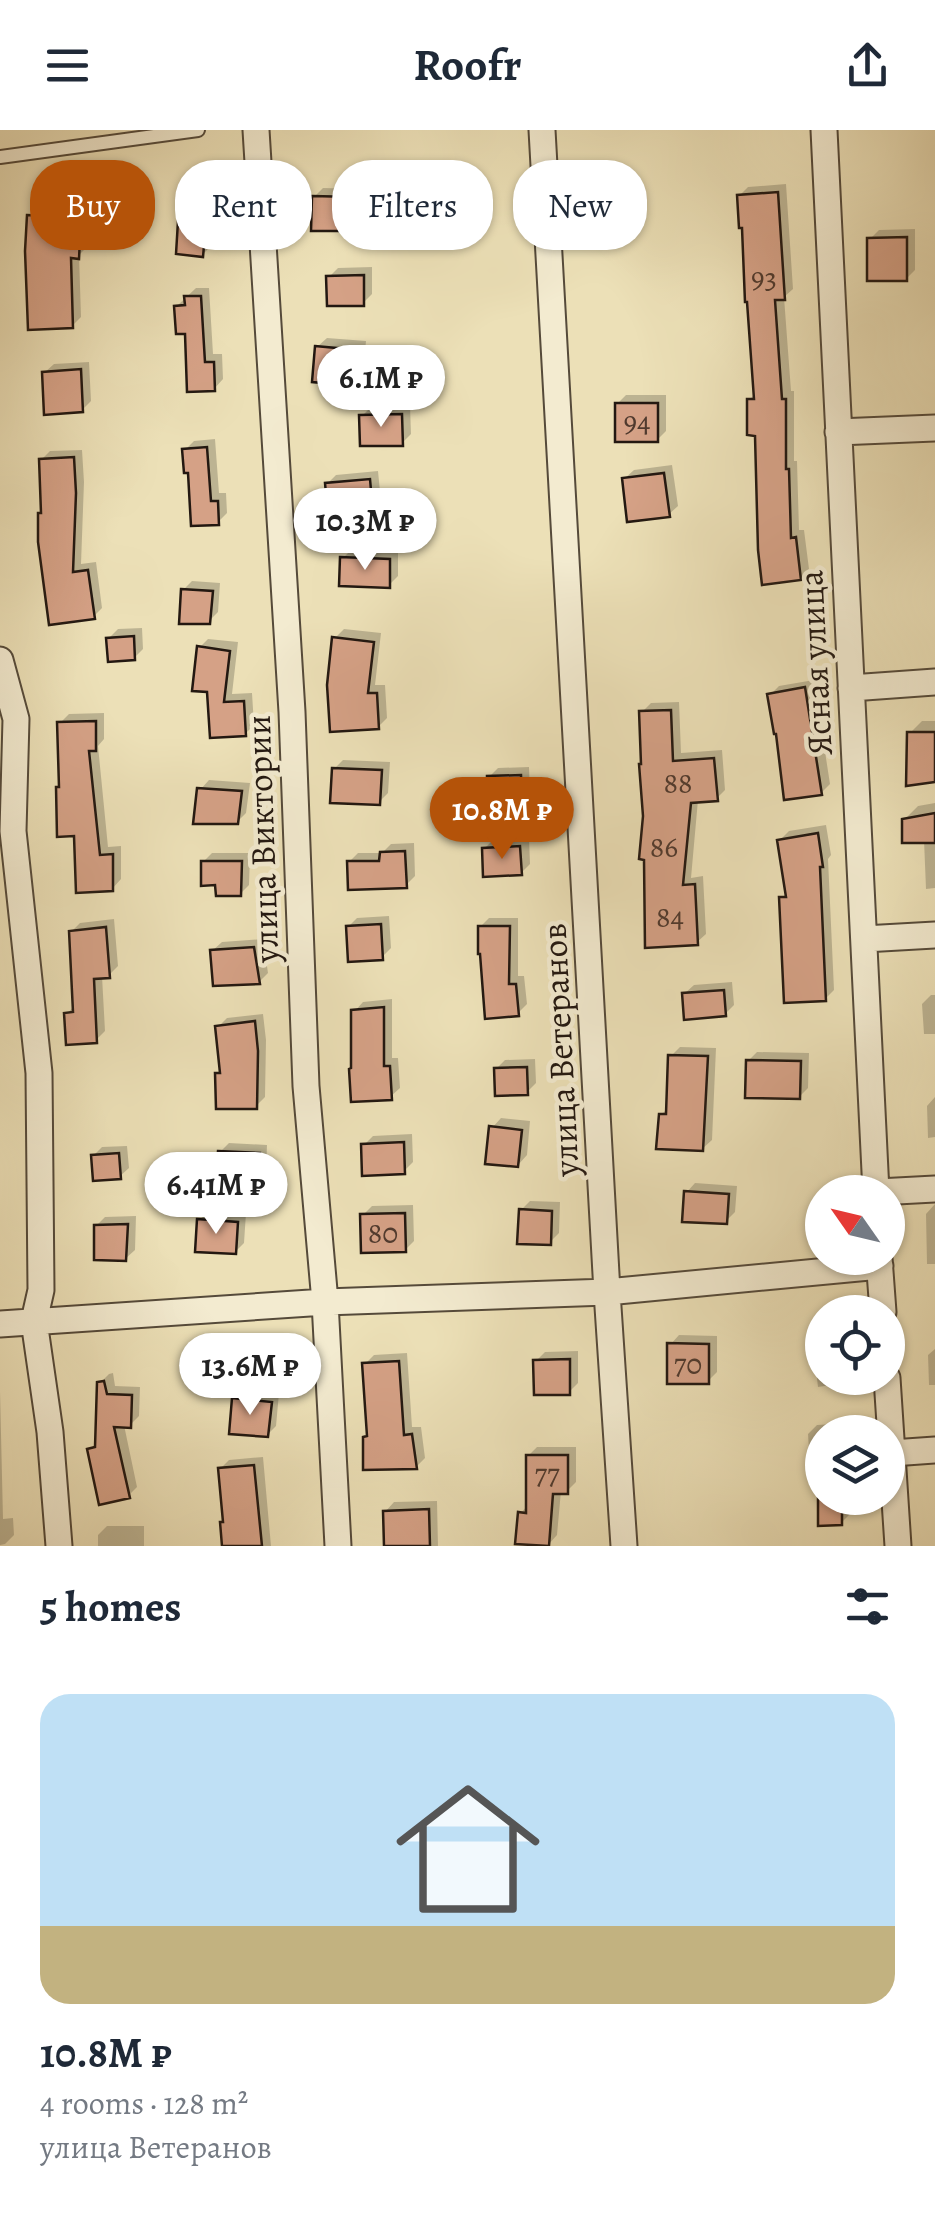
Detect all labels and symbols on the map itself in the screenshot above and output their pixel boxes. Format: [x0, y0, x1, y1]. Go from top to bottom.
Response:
house number: 93 [751, 258, 777, 298]
pin: 6.1M ₽ [300, 345, 462, 430]
house number: 94 [623, 402, 651, 442]
pin: 10.3M ₽ [273, 488, 457, 573]
street label: Ясная улица [786, 569, 844, 757]
street label: улица Виктории [234, 714, 290, 965]
house number: 88 [663, 763, 693, 803]
pin: 10.8M ₽ [410, 777, 594, 862]
house number: 86 [650, 827, 678, 867]
house number: 84 [656, 897, 684, 937]
street label: улица Ветеранов [529, 922, 591, 1179]
pin: 6.41M ₽ [124, 1152, 308, 1237]
north arrow [805, 1175, 905, 1275]
house number: 80 [368, 1213, 398, 1253]
pin: 13.6M ₽ [158, 1333, 342, 1418]
house number: 70 [674, 1344, 702, 1384]
house number: 77 [534, 1454, 560, 1494]

